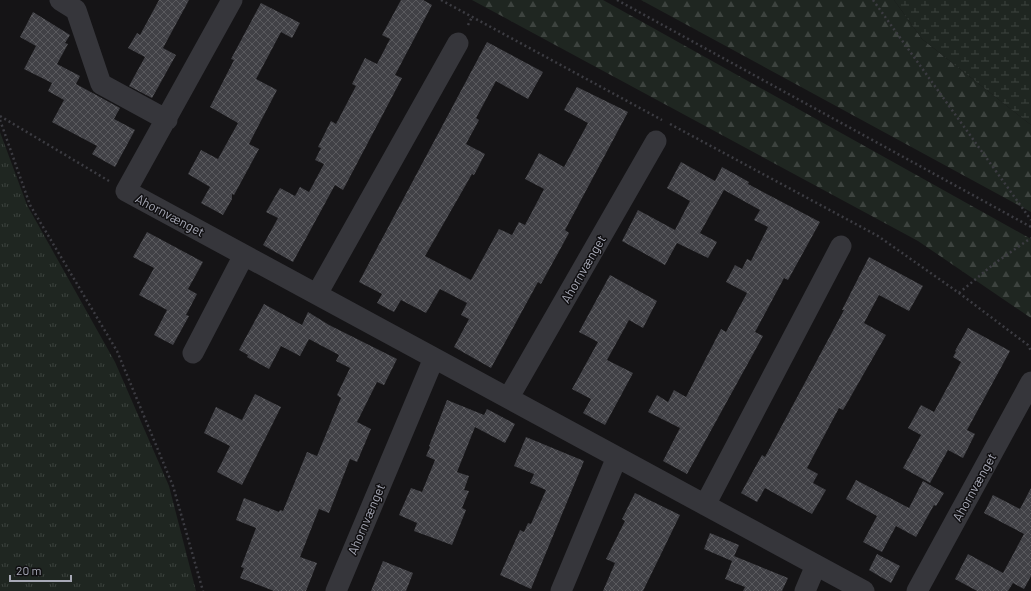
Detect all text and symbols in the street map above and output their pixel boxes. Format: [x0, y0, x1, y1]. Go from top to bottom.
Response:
street label: Ahornvænget [133, 190, 207, 240]
street label: Ahornvænget [557, 232, 609, 306]
street label: Ahornvænget [949, 450, 999, 524]
street label: Ahornvænget [344, 481, 388, 557]
scale bar [10, 557, 71, 583]
text: 20 m [16, 563, 42, 577]

